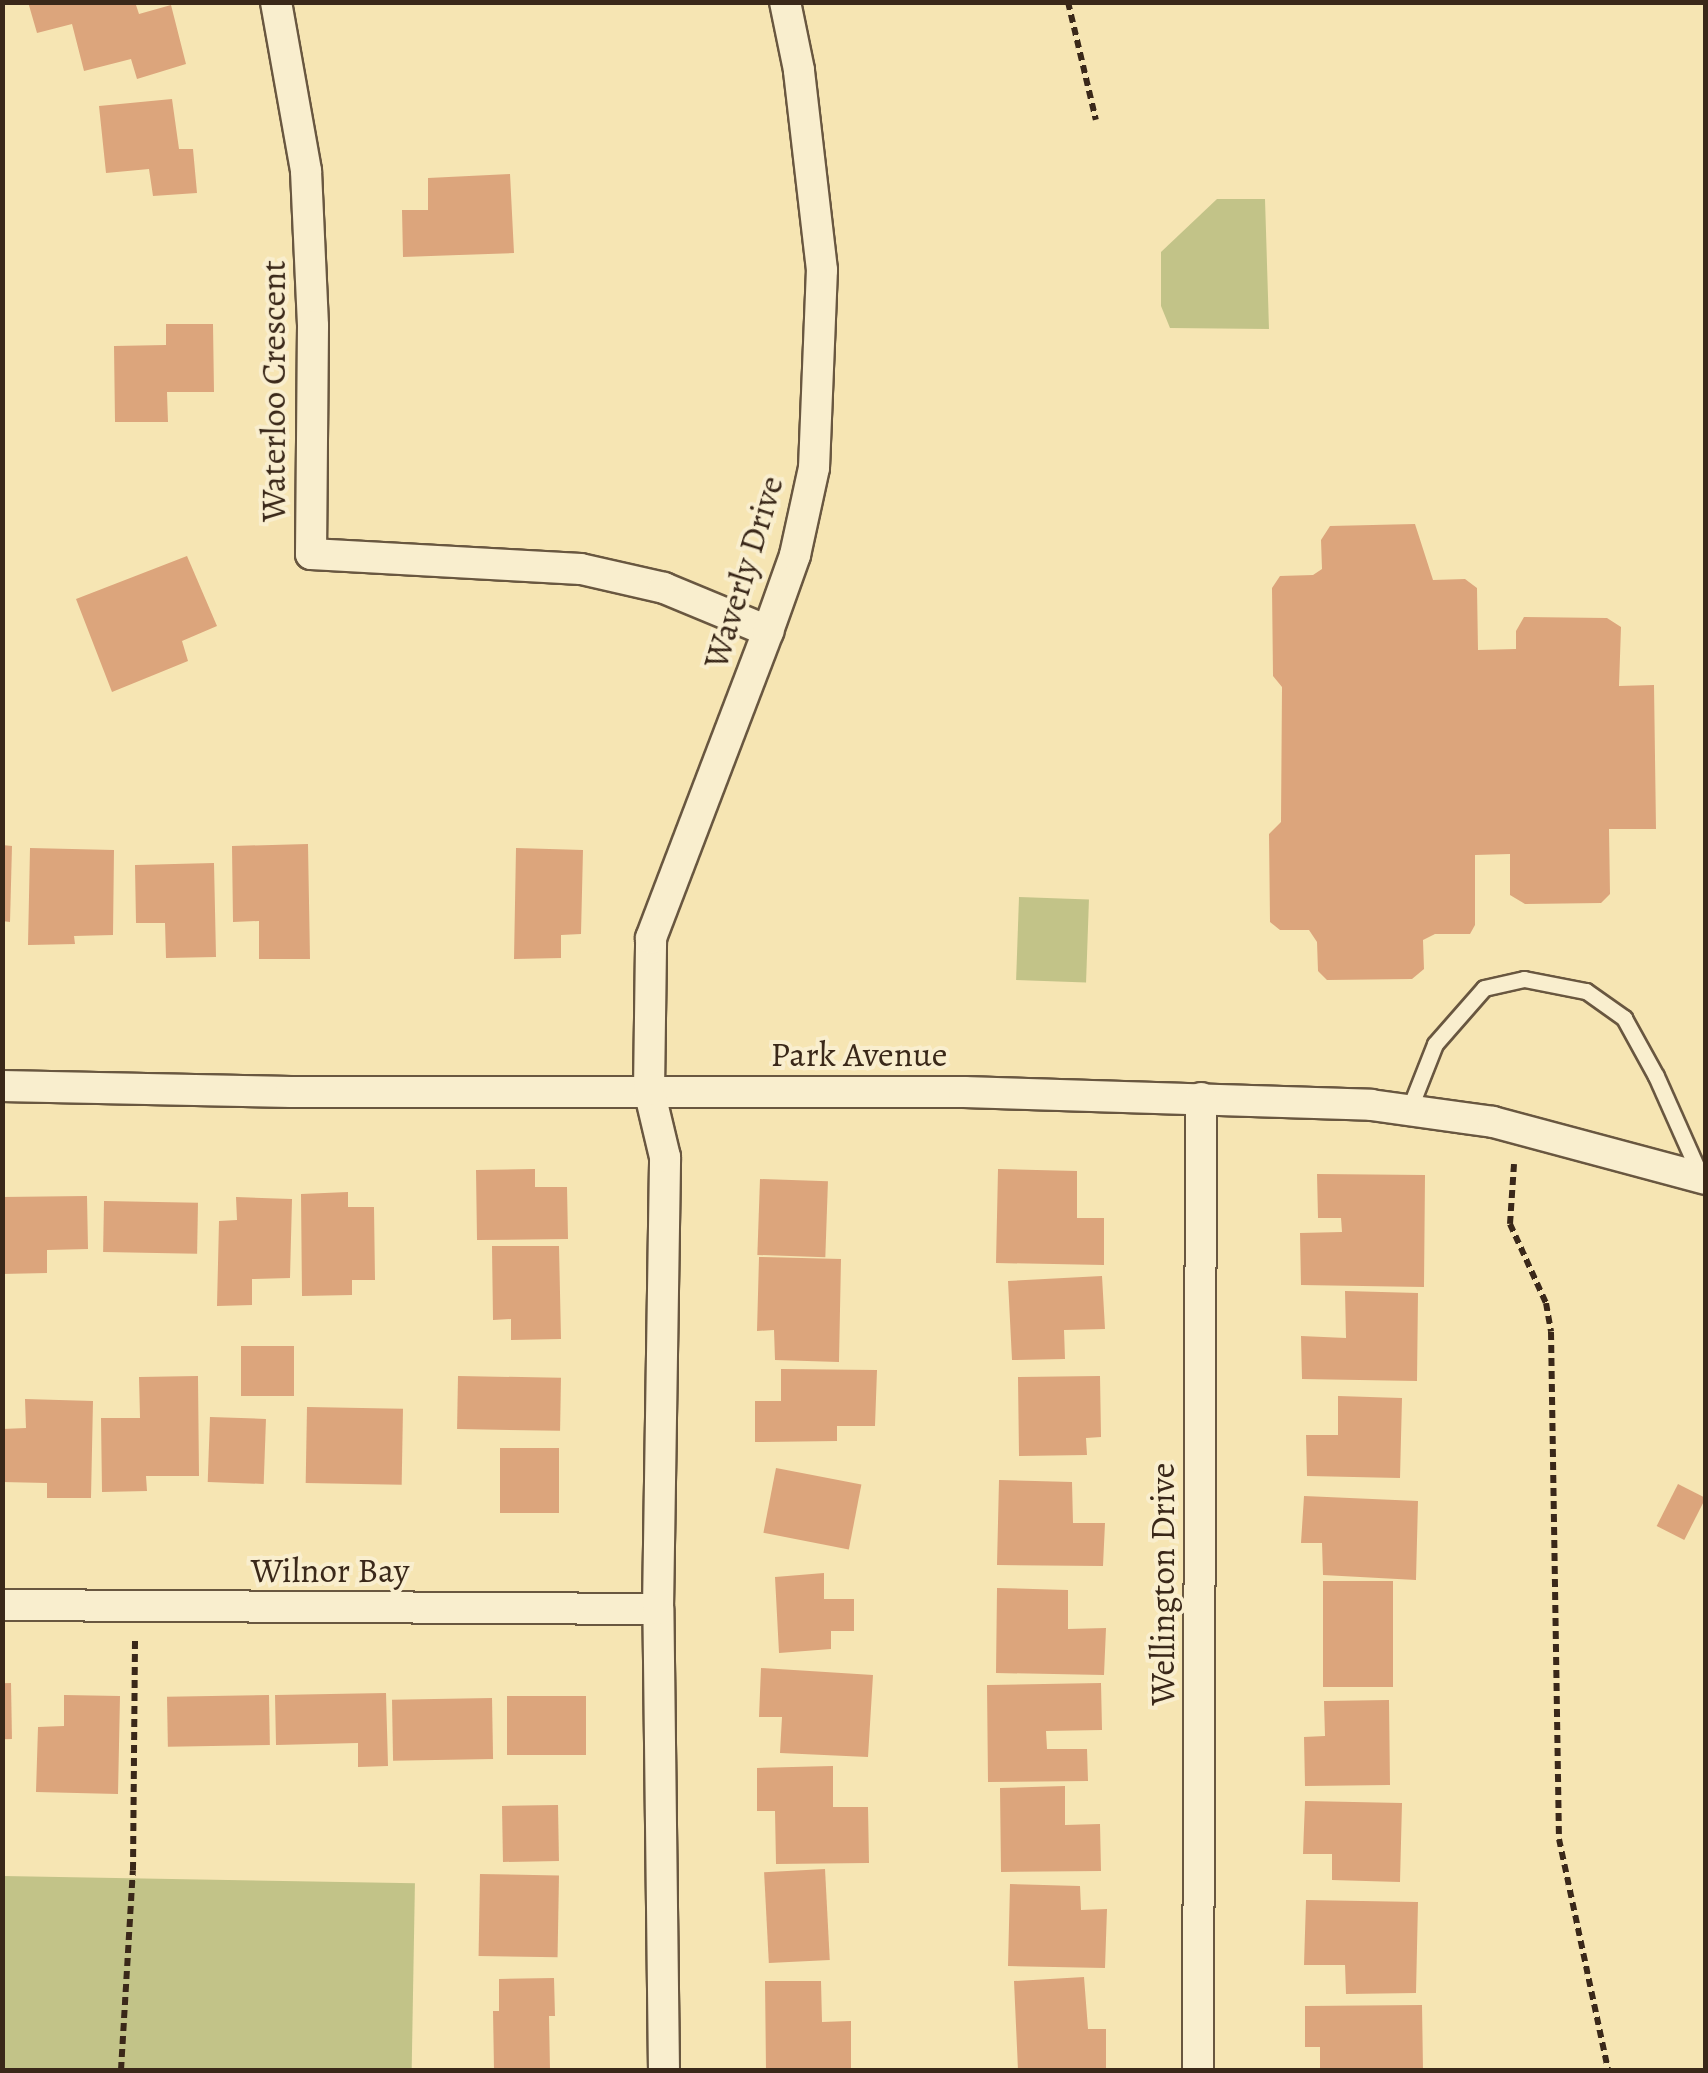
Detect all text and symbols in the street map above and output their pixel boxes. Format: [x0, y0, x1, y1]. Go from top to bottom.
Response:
street label: Waterloo Crescent [252, 260, 294, 522]
street label: Waverly Drive [694, 471, 792, 673]
street label: Park Avenue [771, 1033, 947, 1075]
street label: Wellington Drive [1141, 1462, 1183, 1706]
street label: Wilnor Bay [251, 1549, 409, 1591]

